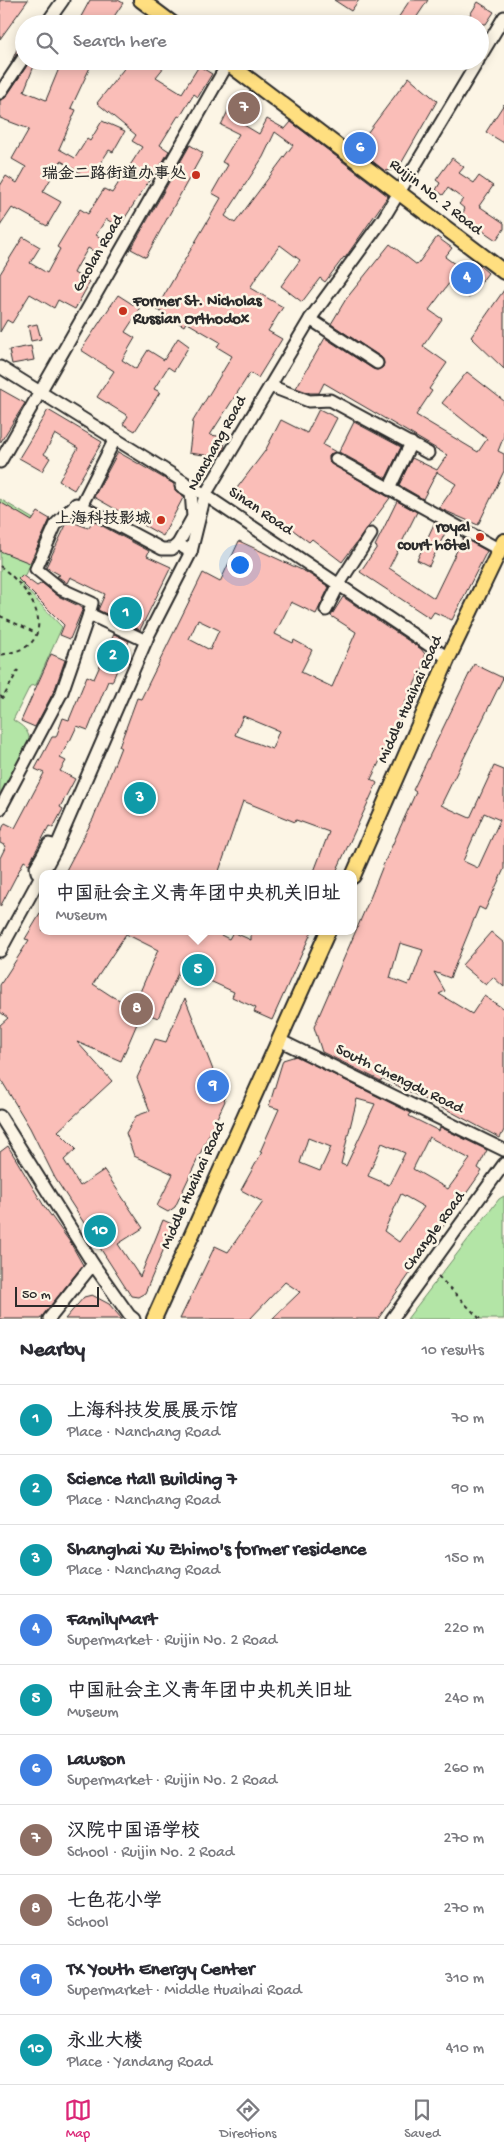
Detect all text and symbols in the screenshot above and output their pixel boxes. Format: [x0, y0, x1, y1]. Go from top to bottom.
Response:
search box [15, 15, 489, 70]
icon: search [33, 29, 61, 57]
text: Search here [73, 31, 167, 54]
pin: 7 [228, 89, 260, 127]
pin: 6 [344, 129, 376, 167]
street label: Ruijin No. 2 Road [385, 156, 487, 241]
place label: 瑞金二路街道办事处 [42, 164, 187, 185]
marker: 瑞金二路街道办事处 [190, 169, 202, 181]
street label: Gaolan Road [69, 211, 130, 296]
pin: 4 [451, 259, 483, 297]
place label: Former St. Nicholas Russian Orthodox [132, 293, 263, 330]
marker: Former St. Nicholas Russian Orthodox [117, 305, 129, 317]
street label: Nanchang Road [184, 392, 253, 495]
street label: Sinan Road [224, 484, 297, 541]
place label: 上海科技影城 [55, 509, 151, 530]
marker: 上海科技影城 [155, 514, 167, 526]
place label: royal court hôtel [398, 519, 470, 556]
marker: royal court hôtel [474, 531, 486, 543]
your location [227, 552, 253, 578]
pin: 1 [110, 594, 142, 632]
street label: Middle Huaihai Road [374, 632, 448, 767]
pin: 2 [97, 637, 129, 675]
pin: 3 [124, 779, 156, 817]
popup [39, 870, 357, 935]
text: 中国社会主义青年团中央机关旧址 [55, 884, 341, 907]
text: Museum [55, 907, 107, 926]
pin: 5 [182, 951, 214, 989]
pin: 8 [121, 990, 153, 1028]
street label: South Chengdu Road [332, 1041, 468, 1120]
pin: 9 [197, 1067, 229, 1105]
street label: Middle Huaihai Road [157, 1118, 231, 1253]
street label: Changle Road [400, 1187, 471, 1275]
pin: 10 [84, 1212, 116, 1250]
scale bar [15, 1284, 99, 1307]
text: 50 m [22, 1287, 51, 1304]
text: Nearby [20, 1339, 85, 1364]
text: 10 results [421, 1342, 484, 1361]
text: 上海科技发展展示馆 [67, 1401, 238, 1424]
text: 1 [33, 1410, 39, 1429]
text: 70 m [451, 1410, 484, 1429]
text: Place · Nanchang Road [67, 1424, 220, 1443]
text: Science Hall Building 7 [67, 1469, 237, 1492]
text: 2 [32, 1480, 40, 1499]
text: 90 m [452, 1480, 484, 1499]
text: Place · Nanchang Road [67, 1492, 220, 1511]
text: Shanghai Xu Zhimo's former residence [67, 1539, 366, 1562]
text: 3 [32, 1550, 40, 1569]
text: 150 m [445, 1550, 484, 1569]
text: Place · Nanchang Road [67, 1562, 220, 1581]
text: FamilyMart [67, 1609, 157, 1632]
text: 4 [32, 1620, 40, 1639]
text: 220 m [444, 1620, 484, 1639]
text: Supermarket · Ruijin No. 2 Road [67, 1632, 277, 1651]
text: 中国社会主义青年团中央机关旧址 [67, 1681, 352, 1704]
text: 5 [32, 1690, 40, 1709]
text: 240 m [444, 1690, 484, 1709]
text: Museum [67, 1704, 119, 1723]
text: Lawson [67, 1749, 125, 1772]
text: 6 [32, 1760, 40, 1779]
text: 260 m [444, 1760, 484, 1779]
text: Supermarket · Ruijin No. 2 Road [67, 1772, 277, 1791]
text: 汉院中国语学校 [67, 1821, 200, 1844]
text: 7 [32, 1830, 40, 1849]
text: 270 m [444, 1830, 484, 1849]
text: School · Ruijin No. 2 Road [67, 1844, 234, 1863]
text: 七色花小学 [67, 1891, 162, 1914]
text: 8 [32, 1900, 40, 1919]
text: 270 m [444, 1900, 484, 1919]
text: School [67, 1914, 109, 1933]
text: TX Youth Energy Center [67, 1959, 254, 1982]
text: 9 [32, 1970, 40, 1989]
text: 310 m [445, 1970, 484, 1989]
text: Supermarket · Middle Huaihai Road [67, 1982, 302, 2001]
text: 永业大楼 [67, 2031, 143, 2054]
text: 10 [28, 2040, 44, 2059]
text: 410 m [446, 2040, 484, 2059]
text: Place · Yandang Road [67, 2054, 212, 2073]
tab: Map [64, 2096, 92, 2143]
tab: Directions [220, 2096, 277, 2143]
tab: Saved [404, 2096, 440, 2143]

